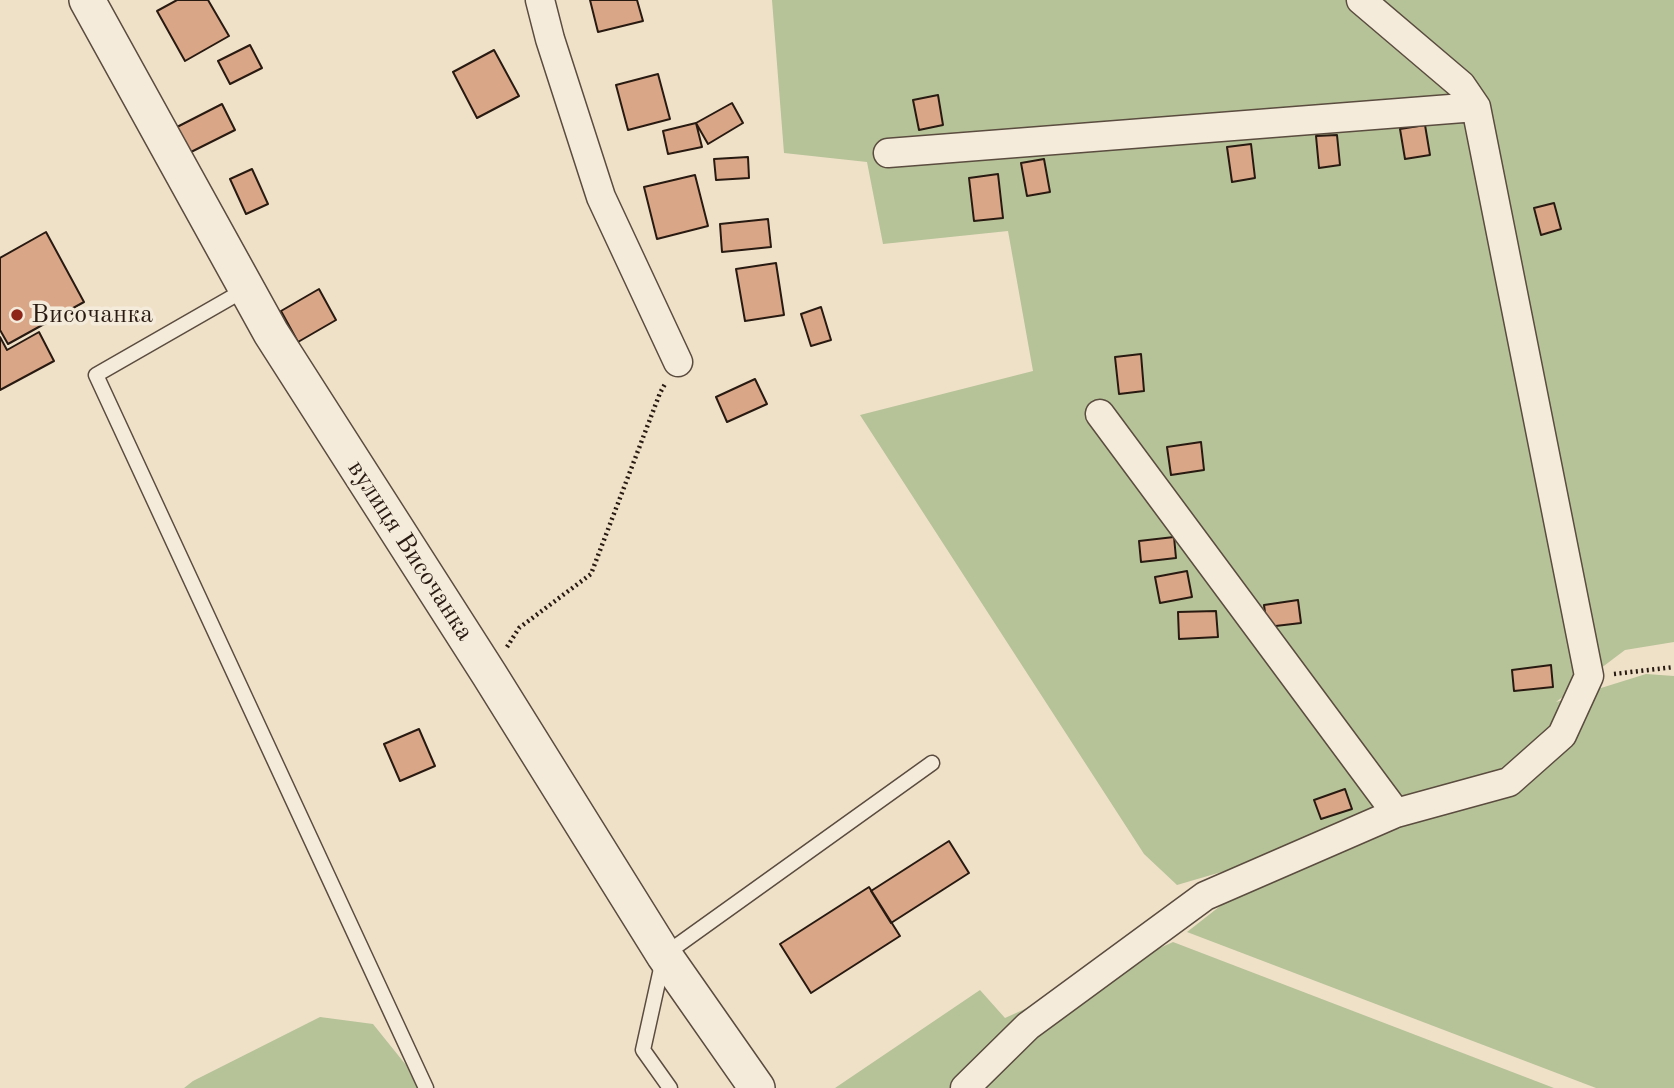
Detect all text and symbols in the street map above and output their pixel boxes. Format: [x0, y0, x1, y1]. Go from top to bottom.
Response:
place label: Височанка [31, 299, 153, 331]
marker: Височанка [9, 307, 25, 323]
street label: вулиця Височанка [340, 455, 480, 647]

